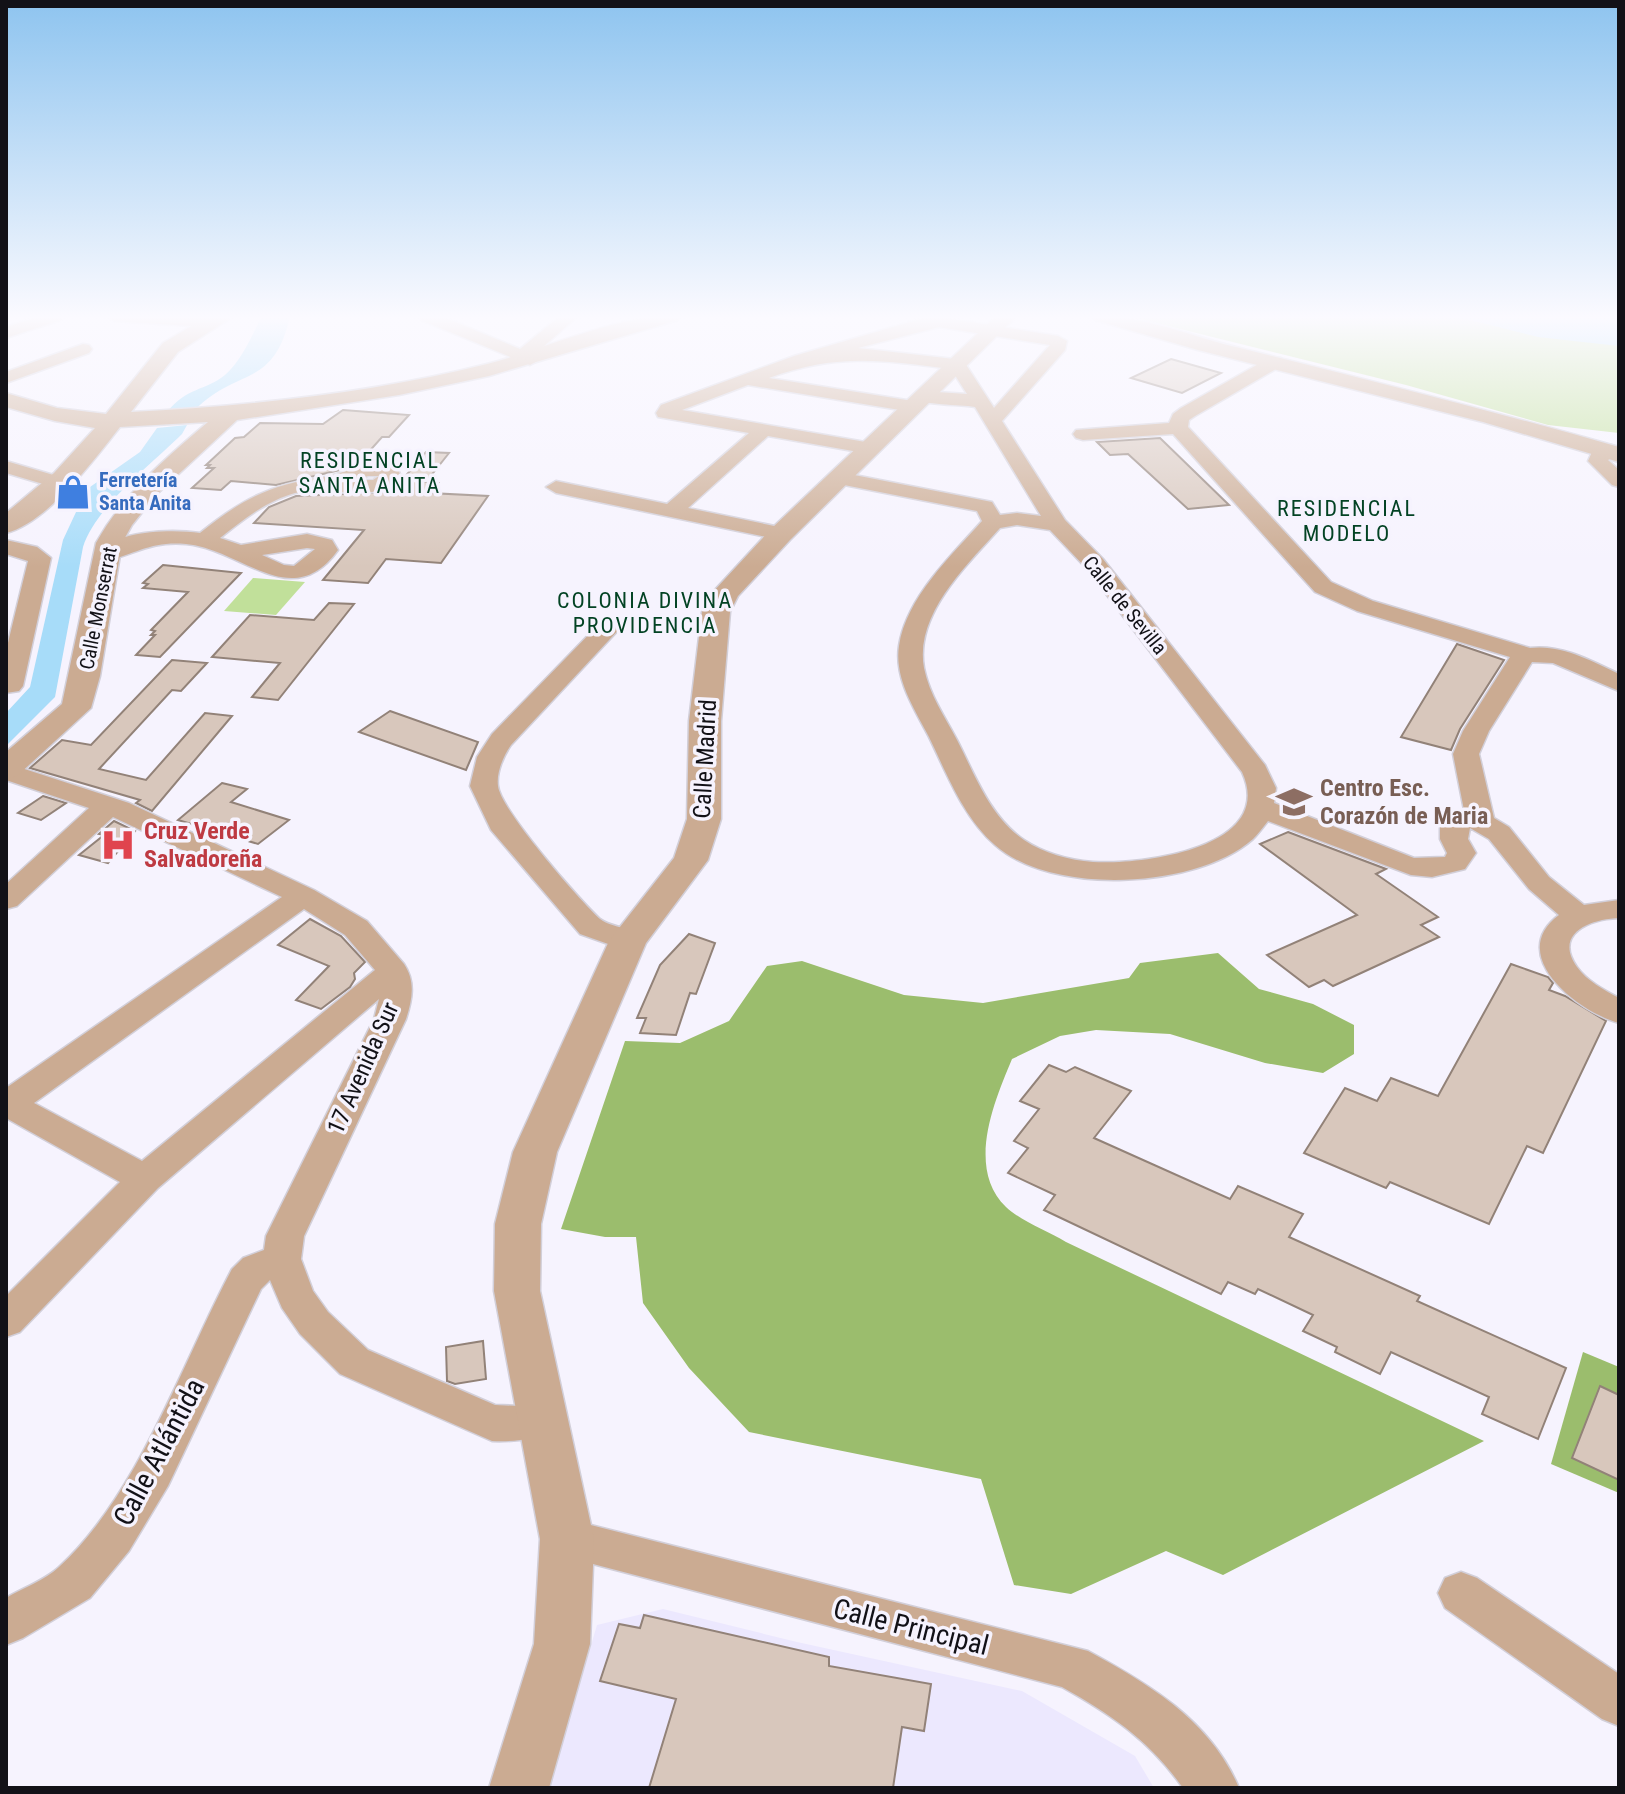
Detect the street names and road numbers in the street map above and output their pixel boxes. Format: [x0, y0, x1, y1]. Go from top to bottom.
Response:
street label: Calle Monserrat [74, 544, 122, 671]
street label: Calle de Sevilla [1078, 551, 1172, 659]
street label: Calle Madrid [688, 699, 722, 819]
street label: 17 Avenida Sur [321, 998, 405, 1138]
street label: Calle Atlántida [107, 1373, 211, 1531]
street label: Calle Principal [830, 1592, 992, 1662]

